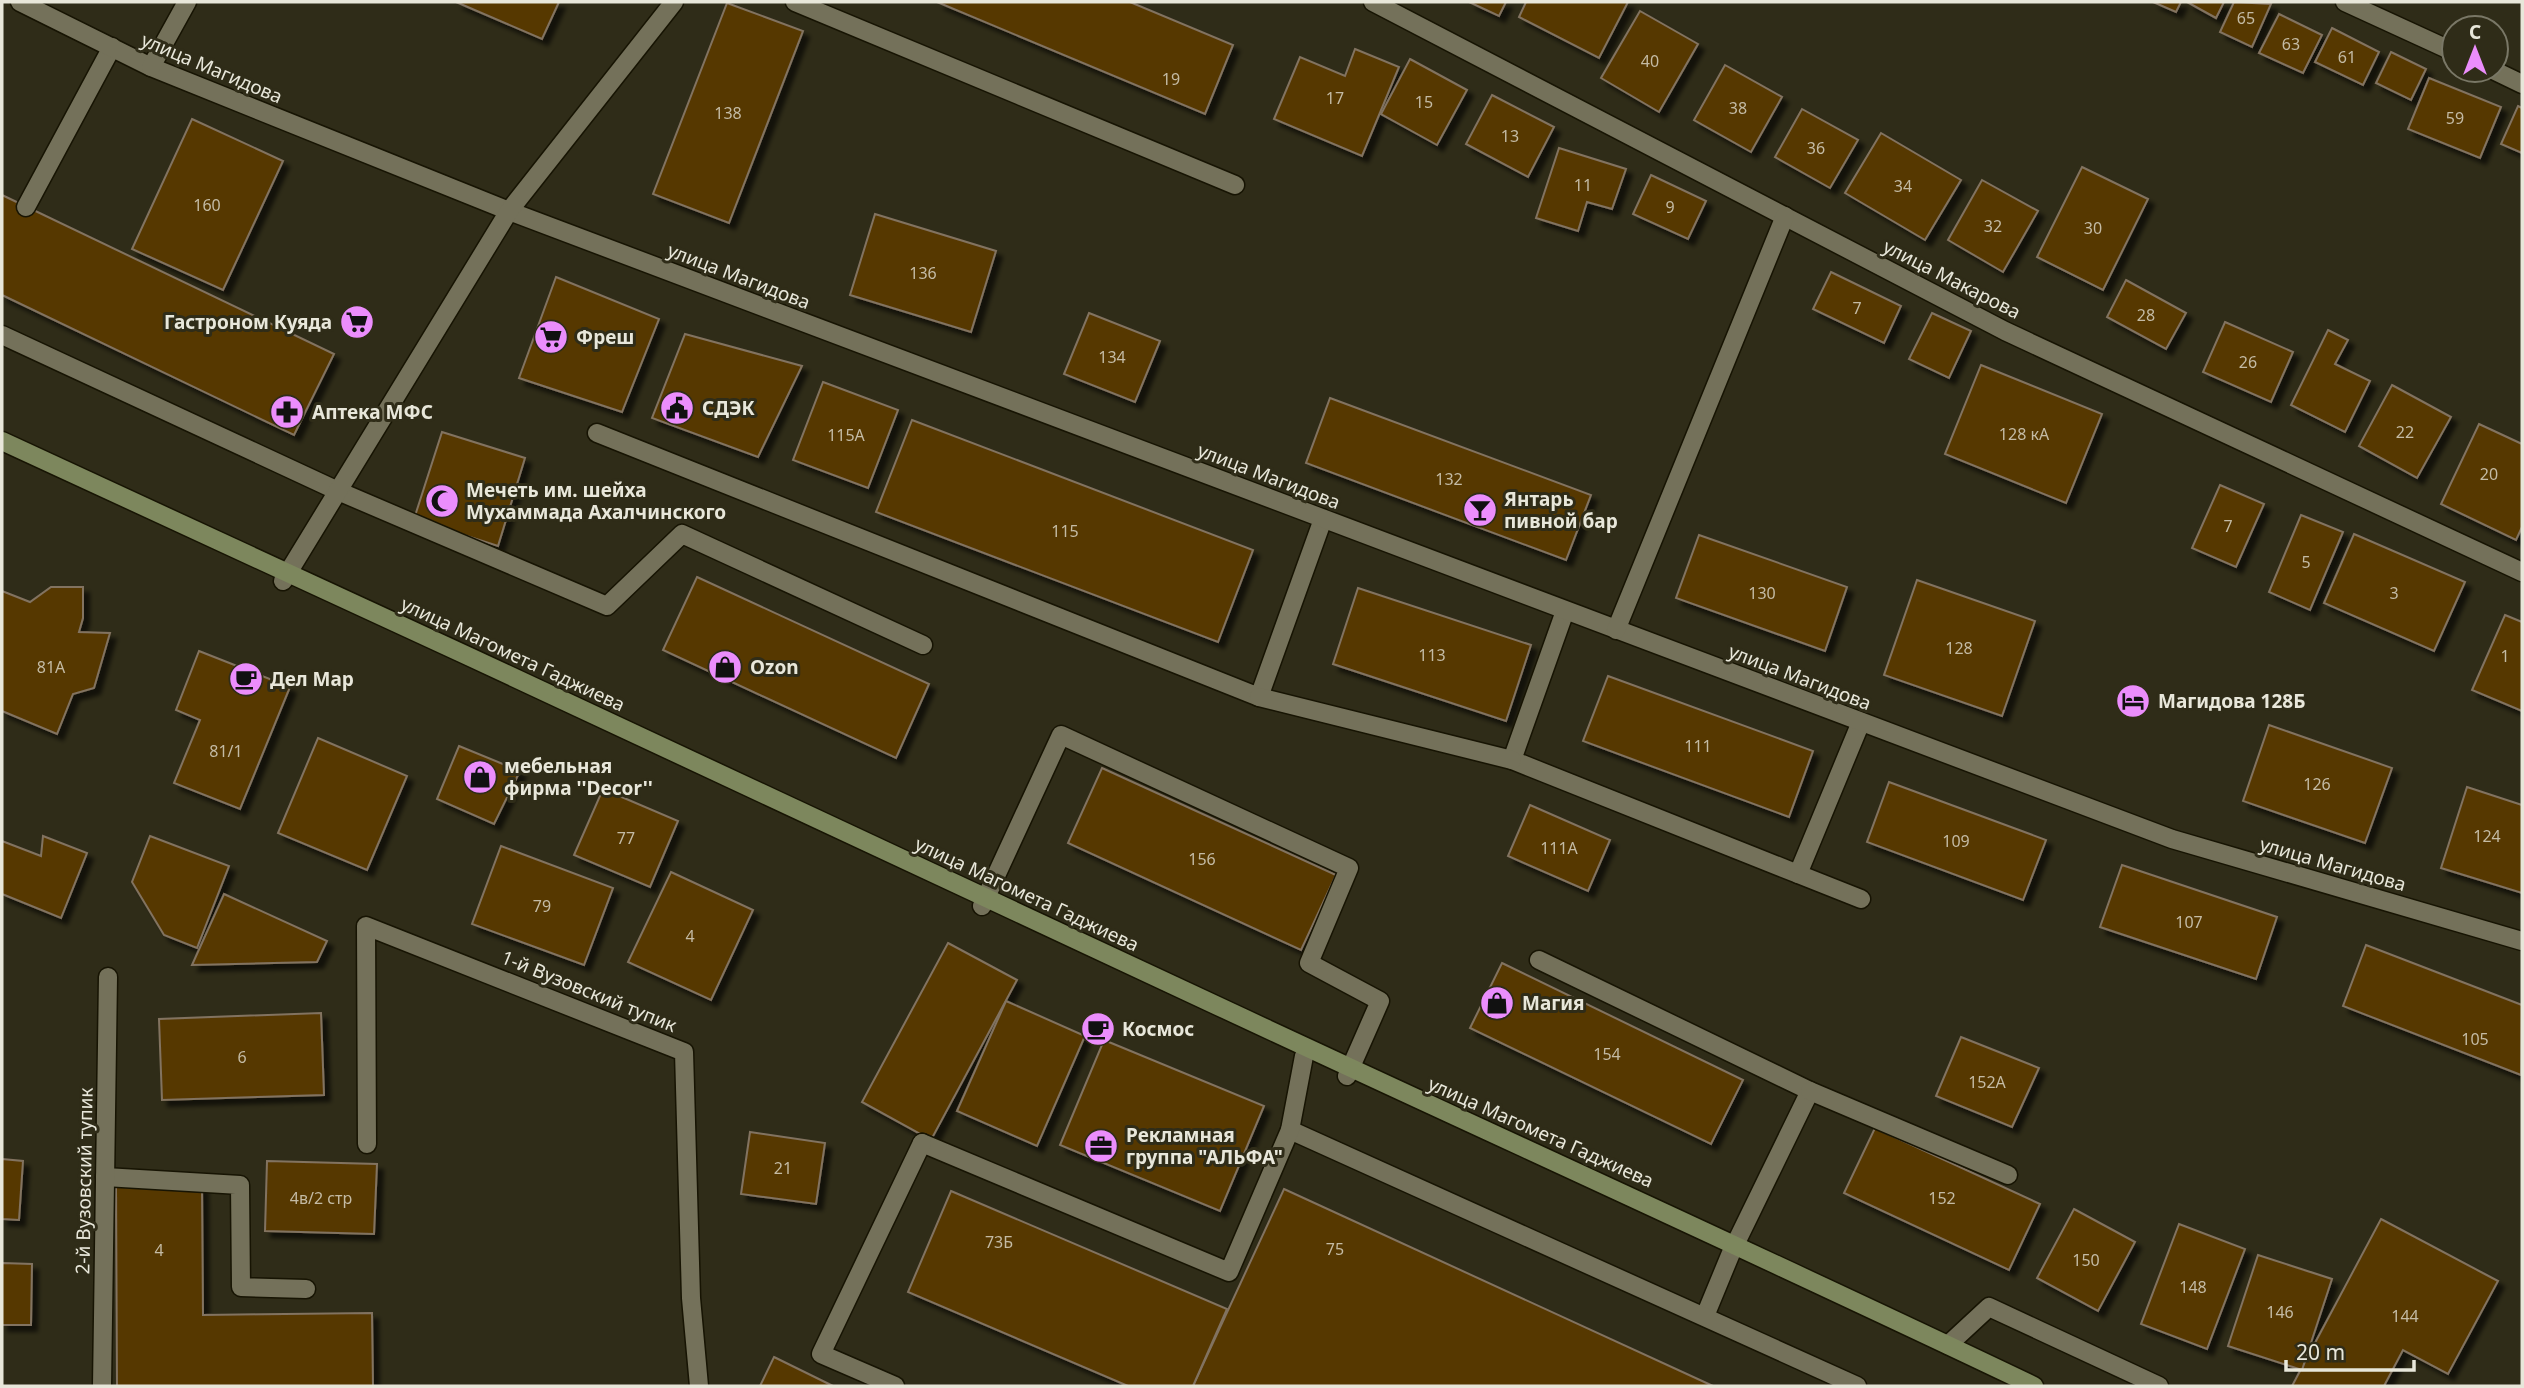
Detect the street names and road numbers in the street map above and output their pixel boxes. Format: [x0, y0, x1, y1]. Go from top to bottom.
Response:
street label: улица Магидова [138, 27, 286, 109]
street label: улица Макарова [1879, 233, 2025, 325]
street label: улица Магидова [664, 237, 814, 315]
street label: улица Магидова [1194, 437, 1344, 515]
street label: улица Магомета Гаджиева [397, 591, 629, 717]
street label: улица Магидова [1725, 638, 1875, 716]
street label: улица Магомета Гаджиева [911, 831, 1143, 957]
street label: улица Магидова [2257, 831, 2409, 897]
street label: 1-й Вузовский тупик [497, 944, 681, 1038]
street label: улица Магомета Гаджиева [1424, 1070, 1658, 1194]
street label: 2-й Вузовский тупик [69, 1087, 99, 1275]

